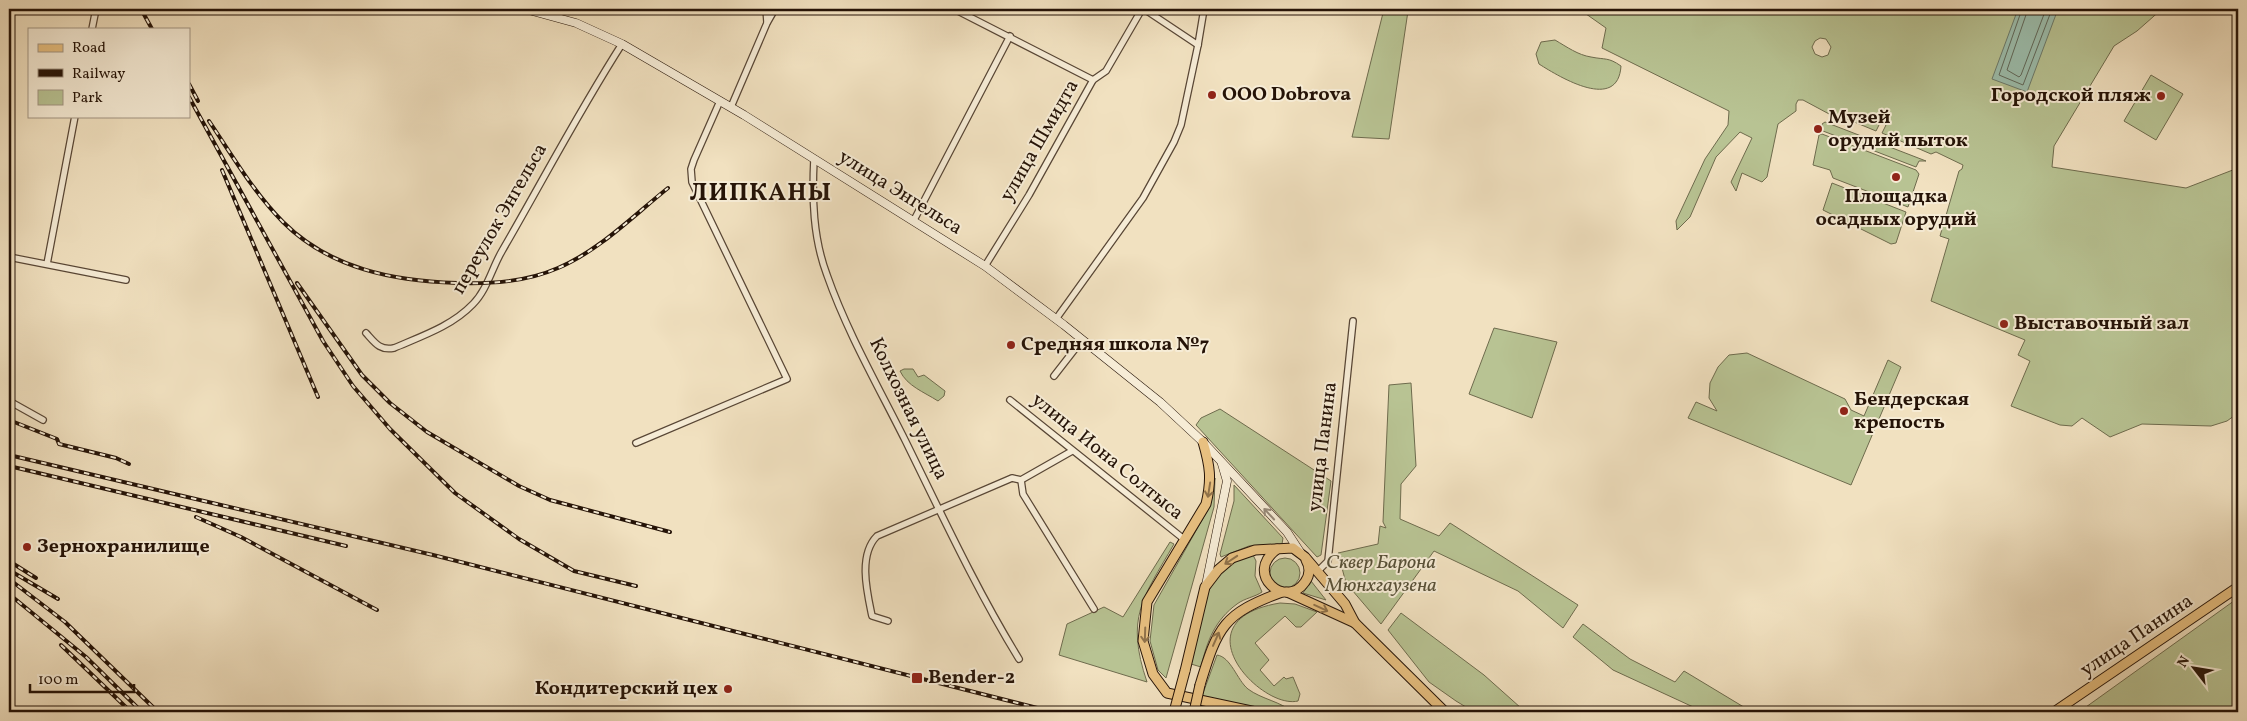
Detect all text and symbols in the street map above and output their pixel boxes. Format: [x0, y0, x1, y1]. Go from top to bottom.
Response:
legend [28, 28, 190, 118]
text: Road [72, 38, 106, 59]
text: Railway [72, 64, 125, 85]
street label: улица Шмидта [994, 75, 1086, 207]
place label: OOO Dobrova [1222, 81, 1351, 109]
place label: Городской пляж [1991, 82, 2151, 110]
text: Park [72, 88, 103, 109]
marker: OOO Dobrova [1206, 89, 1218, 101]
marker: Городской пляж [2155, 90, 2167, 102]
place label: Музей орудий пыток [1828, 104, 1968, 155]
marker: Музей орудий пыток [1812, 123, 1824, 135]
street label: переулок Энгельса [445, 138, 555, 300]
street label: улица Энгельса [833, 144, 968, 242]
marker: Площадка осадных орудий [1890, 171, 1902, 183]
district label: ЛИПКАНЫ [690, 176, 832, 211]
place label: Площадка осадных орудий [1815, 183, 1977, 234]
place label: Выставочный зал [2014, 310, 2189, 338]
marker: Выставочный зал [1998, 318, 2010, 330]
place label: Средняя школа №7 [1021, 331, 1209, 359]
street label: Колхозная улица [861, 333, 955, 485]
marker: Средняя школа №7 [1005, 339, 1017, 351]
street label: улица Панина [1301, 380, 1345, 514]
place label: Бендерская крепость [1854, 386, 1969, 437]
street label: улица Иона Солтыса [1025, 387, 1189, 527]
marker: Бендерская крепость [1838, 405, 1850, 417]
one-way arrow [1203, 481, 1213, 497]
one-way arrow [1263, 507, 1275, 520]
place label: Зернохранилище [37, 533, 210, 561]
marker: Зернохранилище [21, 541, 33, 553]
park label: Сквер Барона Мюнхгаузена [1324, 549, 1437, 600]
one-way arrow [1224, 555, 1238, 565]
street label: улица Панина [2075, 588, 2199, 684]
one-way arrow [1313, 604, 1328, 613]
one-way arrow [1140, 627, 1149, 643]
one-way arrow [1212, 632, 1222, 647]
north arrow [2170, 644, 2220, 694]
text: N [2173, 653, 2195, 671]
scale bar [30, 661, 134, 693]
place label: Bender-2 [928, 664, 1015, 692]
text: 100 m [38, 670, 78, 691]
marker: Bender-2 [910, 671, 924, 685]
place label: Кондитерский цех [535, 675, 718, 703]
marker: Кондитерский цех [722, 683, 734, 695]

